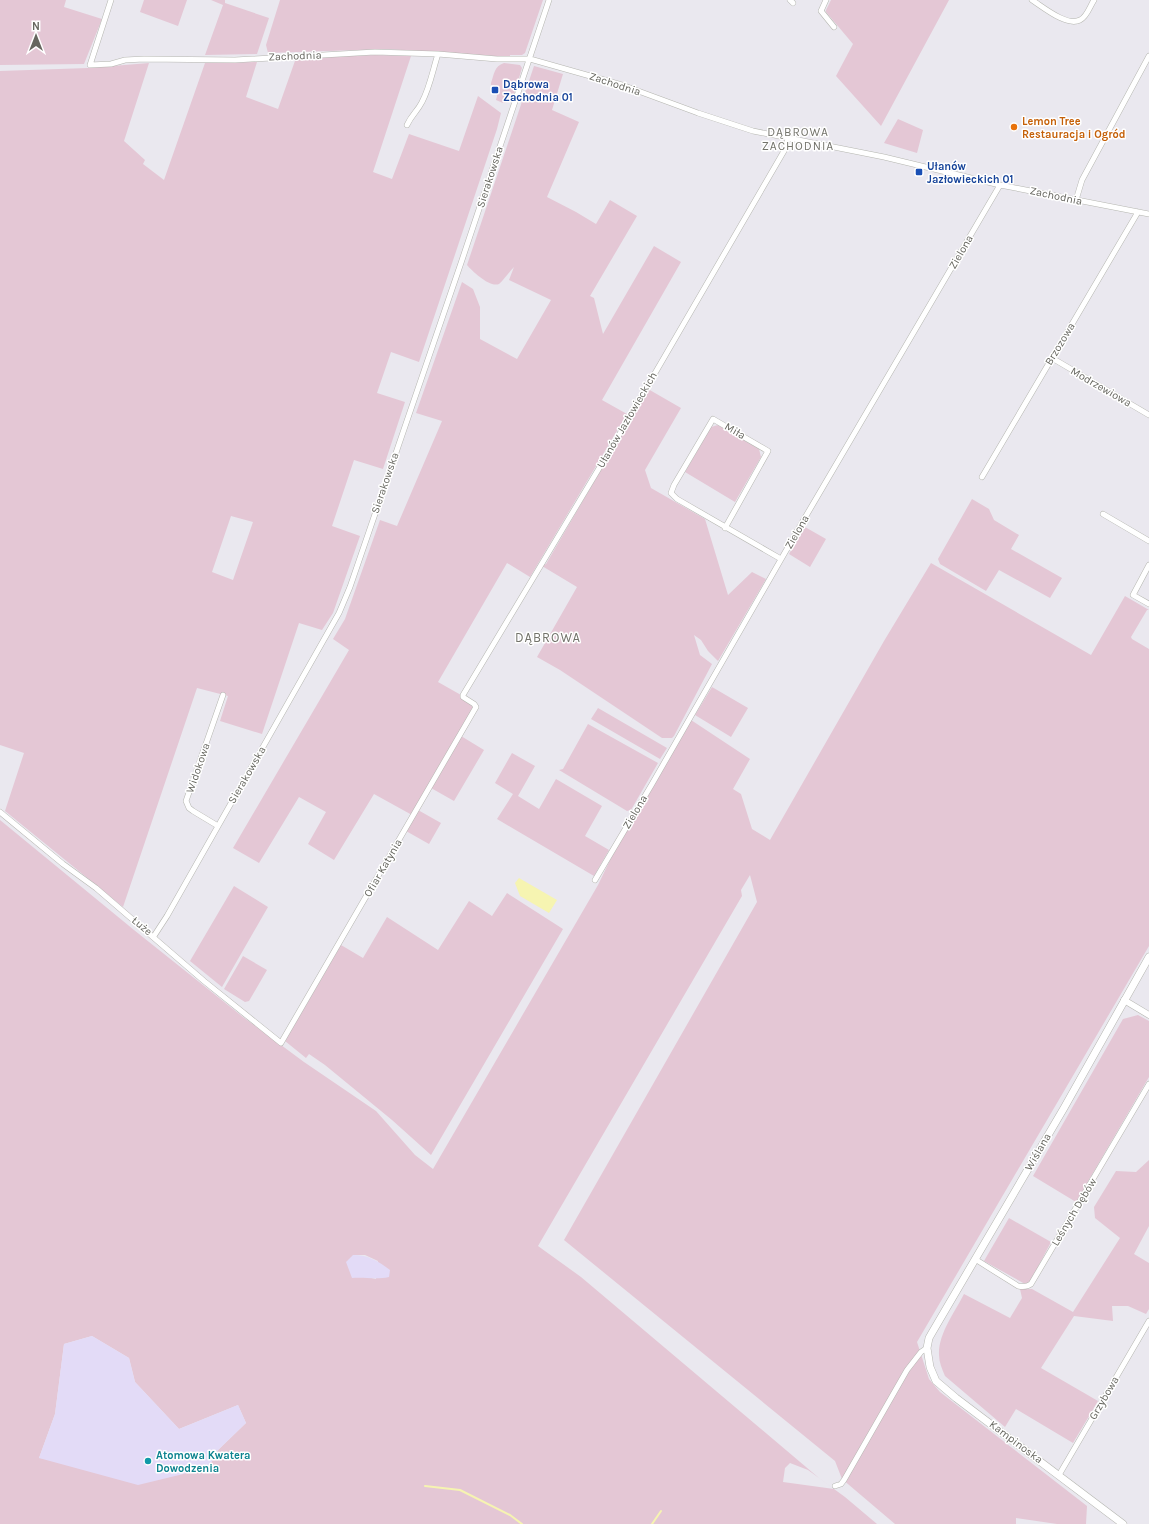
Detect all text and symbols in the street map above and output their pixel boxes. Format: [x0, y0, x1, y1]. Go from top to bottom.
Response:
north arrow [16, 16, 56, 56]
text: N [32, 20, 40, 33]
street label: Zachodnia [268, 49, 322, 63]
street label: Zachodnia [588, 70, 642, 98]
place label: Dąbrowa Zachodnia 01 [503, 78, 573, 104]
marker: Dąbrowa Zachodnia 01 [490, 85, 500, 95]
place label: Lemon Tree Restauracja i Ogród [1022, 115, 1125, 141]
marker: Lemon Tree Restauracja i Ogród [1009, 122, 1019, 132]
district label: DĄBROWA ZACHODNIA [762, 125, 834, 153]
street label: Sierakowska [474, 145, 506, 209]
place label: Ułanów Jazłowieckich 01 [927, 160, 1013, 186]
marker: Ułanów Jazłowieckich 01 [914, 167, 924, 177]
street label: Zachodnia [1029, 184, 1083, 208]
street label: Zielona [946, 233, 976, 271]
street label: Brzozowa [1042, 320, 1078, 368]
street label: Modrzewiowa [1068, 364, 1134, 410]
street label: Ułanów Jazłowieckich [594, 370, 660, 470]
street label: Miła [722, 420, 748, 442]
street label: Sierakowska [368, 451, 402, 515]
street label: Zielona [782, 513, 812, 551]
district label: DĄBROWA [515, 630, 581, 645]
street label: Widokowa [183, 741, 213, 795]
street label: Sierakowska [225, 744, 269, 806]
street label: Zielona [620, 793, 650, 831]
street label: Ofiar Katynia [361, 837, 405, 899]
street label: Łuże [129, 914, 155, 938]
street label: Wiślana [1022, 1131, 1054, 1173]
street label: Leśnych Dębów [1049, 1176, 1099, 1248]
street label: Grzybowa [1086, 1374, 1122, 1422]
street label: Kampinoska [987, 1418, 1045, 1466]
place label: Atomowa Kwatera Dowodzenia [156, 1449, 251, 1475]
marker: Atomowa Kwatera Dowodzenia [143, 1456, 153, 1466]

